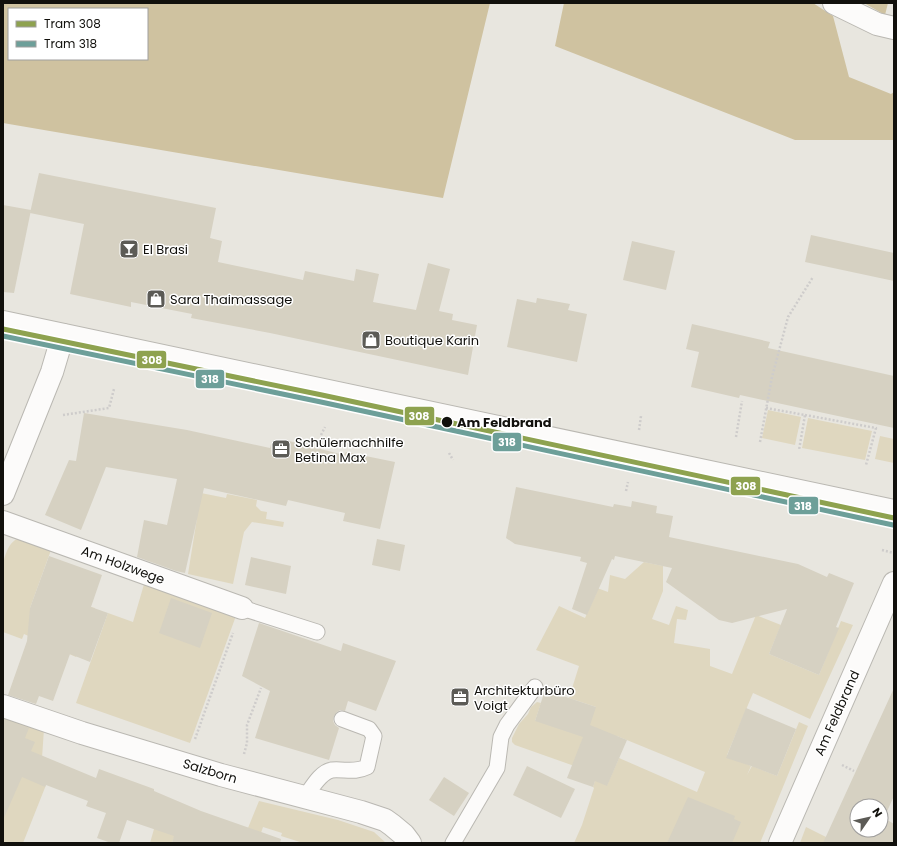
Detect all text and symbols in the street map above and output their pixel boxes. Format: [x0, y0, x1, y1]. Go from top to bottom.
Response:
legend [8, 8, 148, 60]
text: Tram 308 [44, 15, 101, 32]
text: Tram 318 [44, 35, 97, 52]
bar icon: El Brasi [118, 238, 140, 260]
place label: El Brasi [143, 240, 188, 259]
shop icon: Sara Thaimassage [145, 288, 167, 310]
place label: Sara Thaimassage [170, 290, 292, 309]
shop icon: Boutique Karin [360, 329, 382, 351]
place label: Boutique Karin [385, 331, 479, 350]
line badge: 308 [136, 350, 167, 369]
text: 308 [142, 352, 162, 368]
line badge: 318 [195, 369, 225, 389]
text: 318 [201, 371, 219, 387]
line badge: 308 [404, 406, 435, 426]
text: 308 [409, 408, 429, 424]
place label: Am Feldbrand [457, 413, 552, 432]
marker: Am Feldbrand [440, 415, 454, 429]
line badge: 318 [492, 432, 522, 452]
place label: Schülernachhilfe Betina Max [295, 433, 404, 467]
text: 318 [498, 434, 516, 450]
office icon: Schülernachhilfe Betina Max [270, 438, 292, 460]
line badge: 308 [730, 476, 761, 496]
text: 308 [736, 478, 756, 494]
line badge: 318 [788, 496, 819, 515]
text: 318 [794, 498, 812, 514]
street label: Am Holzwege [79, 541, 167, 589]
street label: Am Feldbrand [810, 667, 864, 759]
place label: Architekturbüro Voigt [474, 681, 575, 715]
office icon: Architekturbüro Voigt [449, 686, 471, 708]
street label: Salzborn [181, 754, 239, 788]
north arrow [849, 798, 889, 838]
text: N [868, 805, 886, 820]

